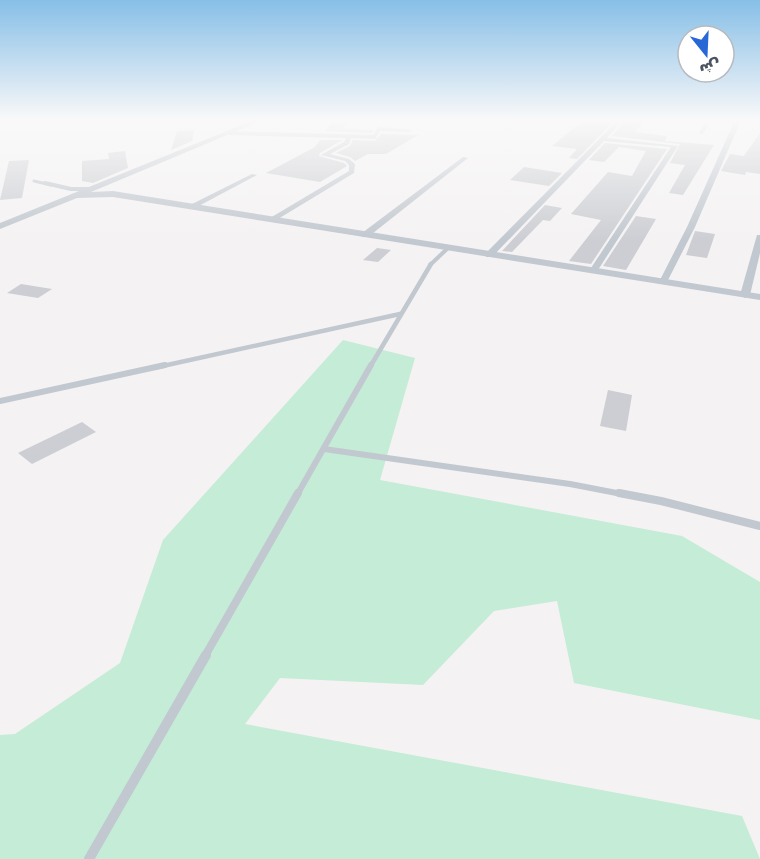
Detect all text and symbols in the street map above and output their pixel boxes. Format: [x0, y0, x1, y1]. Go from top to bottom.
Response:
north arrow [676, 24, 736, 84]
text: ش [697, 55, 724, 80]

